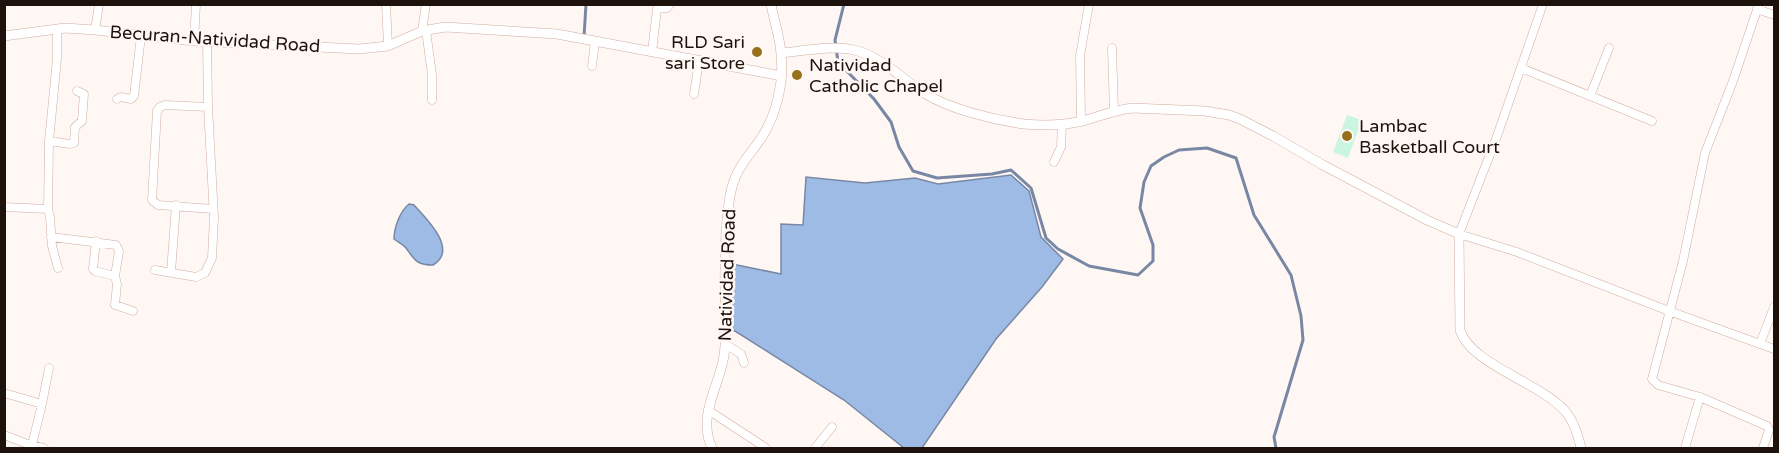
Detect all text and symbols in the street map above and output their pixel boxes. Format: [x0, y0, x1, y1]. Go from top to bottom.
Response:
street label: Becuran-Natividad Road [109, 21, 321, 57]
place label: RLD Sari sari Store [665, 31, 745, 74]
marker: RLD Sari sari Store [750, 45, 764, 59]
place label: Natividad Catholic Chapel [809, 54, 943, 97]
marker: Natividad Catholic Chapel [790, 68, 804, 82]
place label: Lambac Basketball Court [1359, 115, 1500, 158]
marker: Lambac Basketball Court [1340, 129, 1354, 143]
street label: Natividad Road [714, 208, 740, 342]

